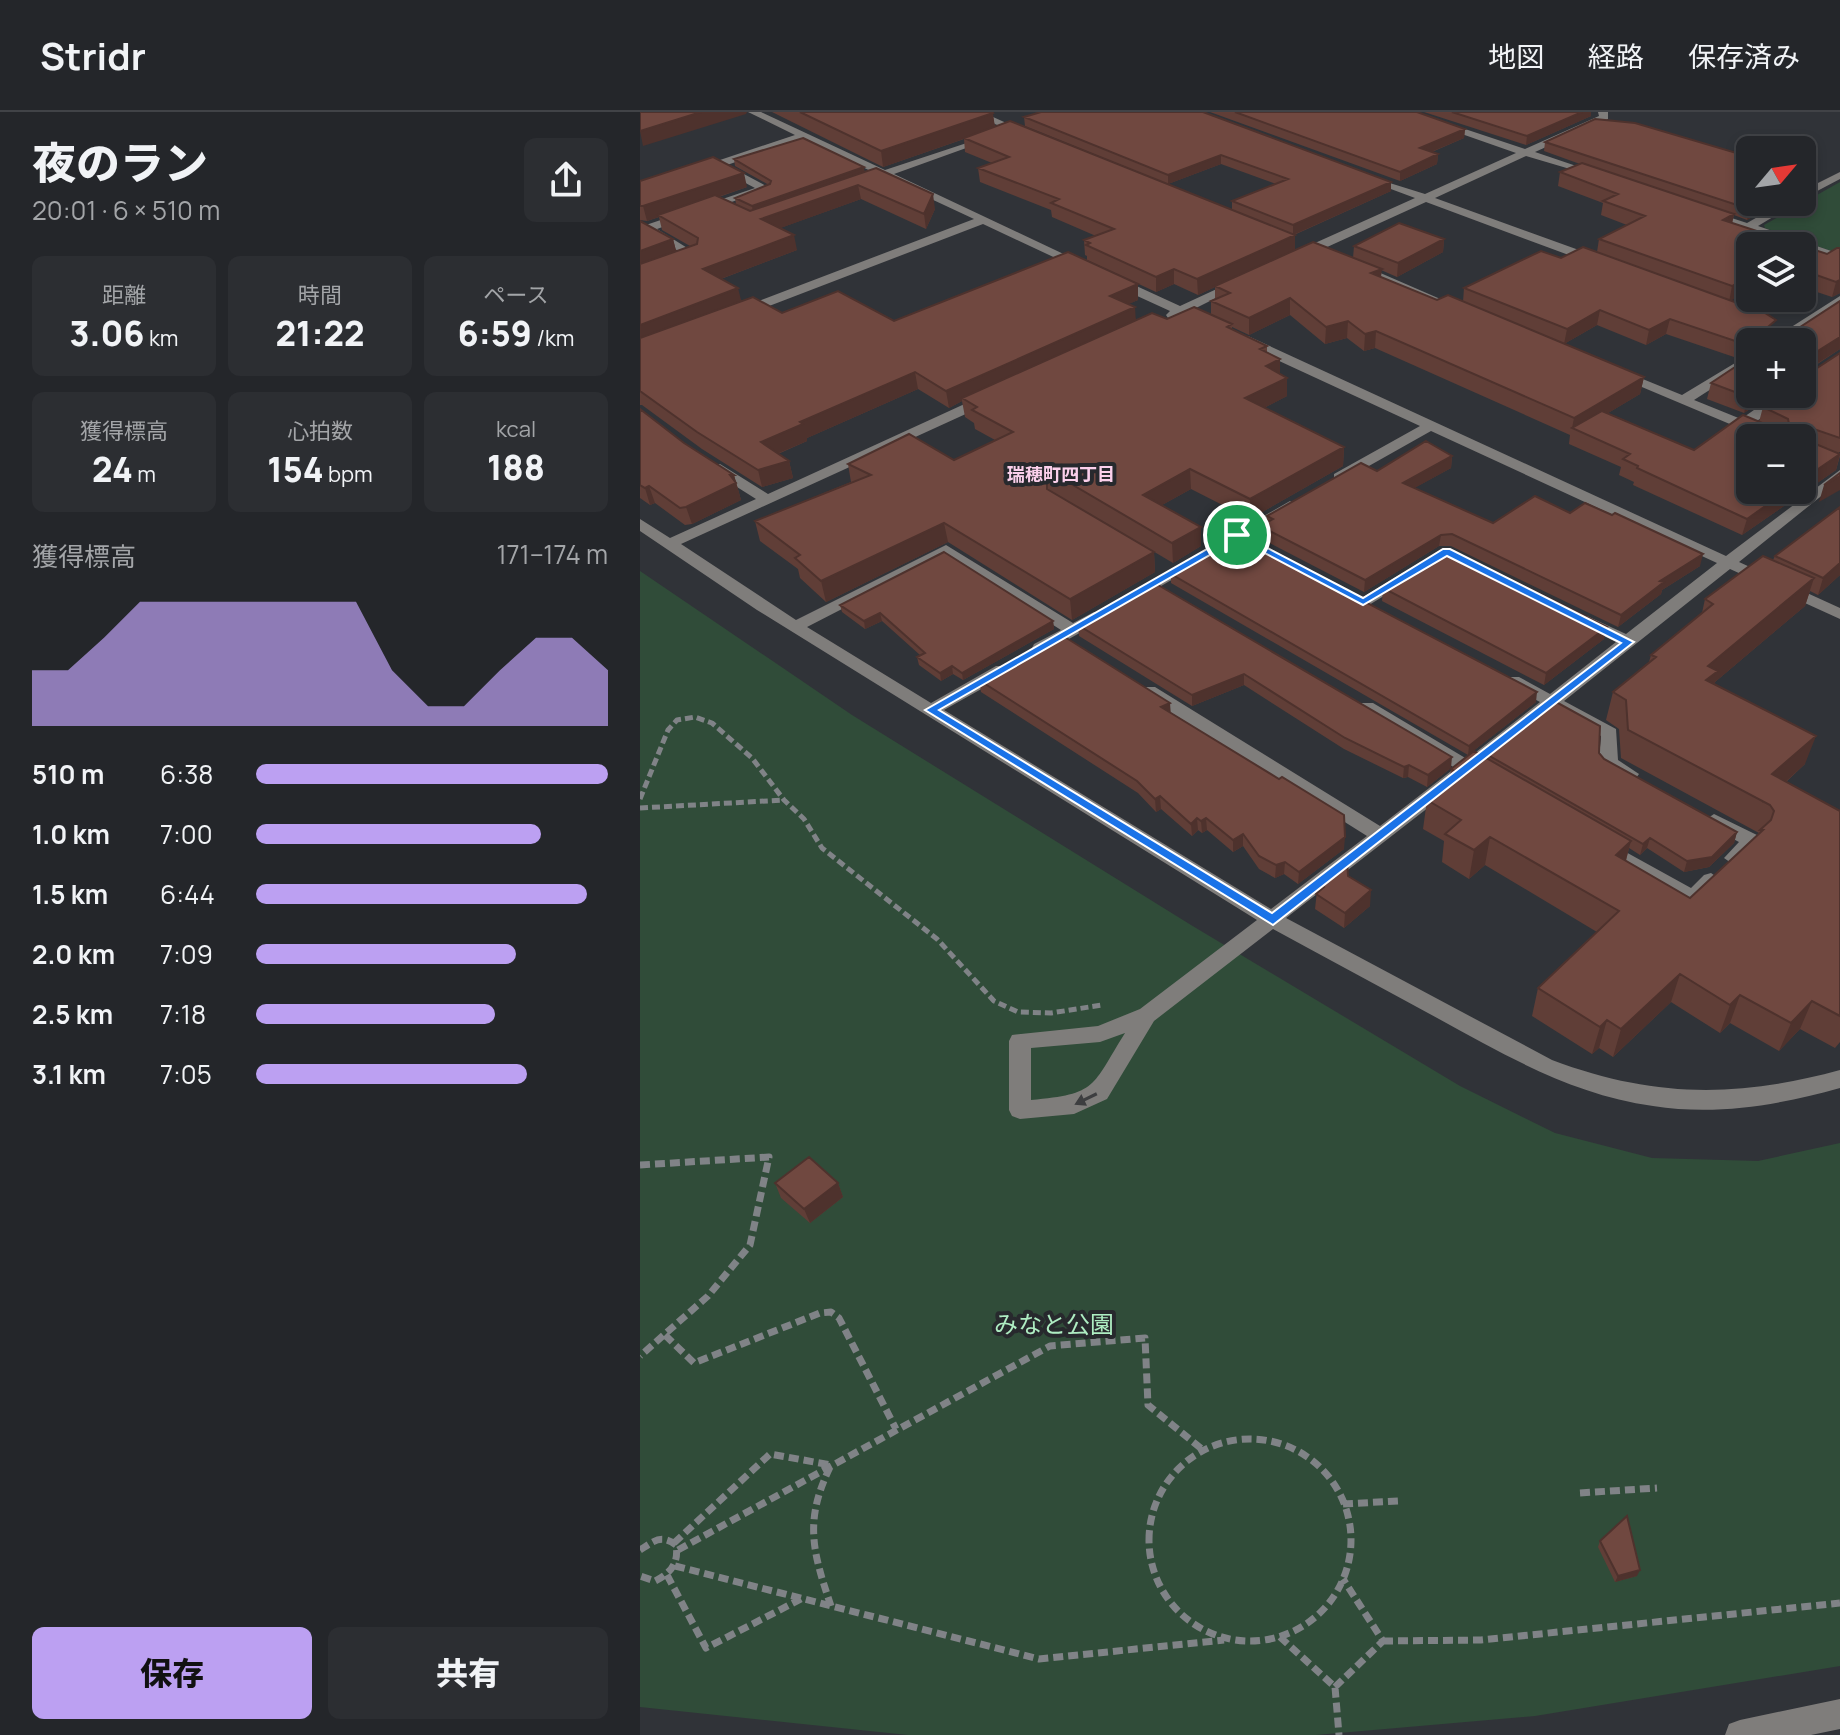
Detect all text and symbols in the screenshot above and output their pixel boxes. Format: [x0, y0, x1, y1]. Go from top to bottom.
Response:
text: Stridr [40, 29, 146, 81]
text: 地図 [1488, 37, 1544, 75]
text: 経路 [1588, 37, 1644, 75]
text: 保存済み [1688, 37, 1800, 75]
text: 夜のラン [32, 132, 208, 192]
north arrow [1736, 136, 1816, 216]
map controls [1736, 136, 1816, 504]
button: share [524, 138, 608, 222]
text: 20:01 · 6 × 510 m [32, 192, 220, 228]
button: layers [1736, 232, 1816, 312]
text: 距離 [102, 280, 146, 310]
text: 時間 [298, 280, 342, 310]
text: ペース [484, 280, 548, 310]
text: 3.06 [69, 310, 145, 356]
text: 21:22 [275, 310, 365, 356]
text: 6:59 [458, 310, 532, 356]
text: km [145, 323, 179, 353]
text: /km [532, 323, 574, 353]
button: + [1736, 328, 1816, 408]
text: kcal [496, 414, 536, 444]
text: 獲得標高 [80, 416, 168, 446]
text: 心拍数 [287, 416, 353, 446]
button: − [1736, 424, 1816, 504]
text: 188 [487, 444, 545, 490]
text: 24 [92, 446, 133, 492]
text: 154 [267, 446, 324, 492]
text: m [133, 459, 156, 489]
text: bpm [324, 459, 373, 489]
district label: 瑞穂町四丁目 [1007, 462, 1115, 486]
pin [1203, 501, 1271, 569]
icon: arrive [1215, 513, 1259, 557]
text: 171–174 m [496, 536, 608, 572]
text: 獲得標高 [32, 538, 136, 574]
text: 510 m [32, 756, 104, 792]
text: 6:38 [160, 756, 213, 792]
text: 1.0 km [32, 816, 110, 852]
text: 7:00 [160, 816, 213, 852]
text: 1.5 km [32, 876, 108, 912]
text: 6:44 [160, 876, 215, 912]
text: 2.0 km [32, 936, 115, 972]
text: 7:09 [160, 936, 213, 972]
text: 2.5 km [32, 996, 113, 1032]
text: 7:18 [160, 996, 206, 1032]
text: 3.1 km [32, 1056, 106, 1092]
text: 7:05 [160, 1056, 212, 1092]
one-way arrow [1075, 1092, 1098, 1106]
park label: みなと公園 [994, 1307, 1114, 1340]
button: 保存 [32, 1627, 312, 1719]
button: 共有 [328, 1627, 608, 1719]

